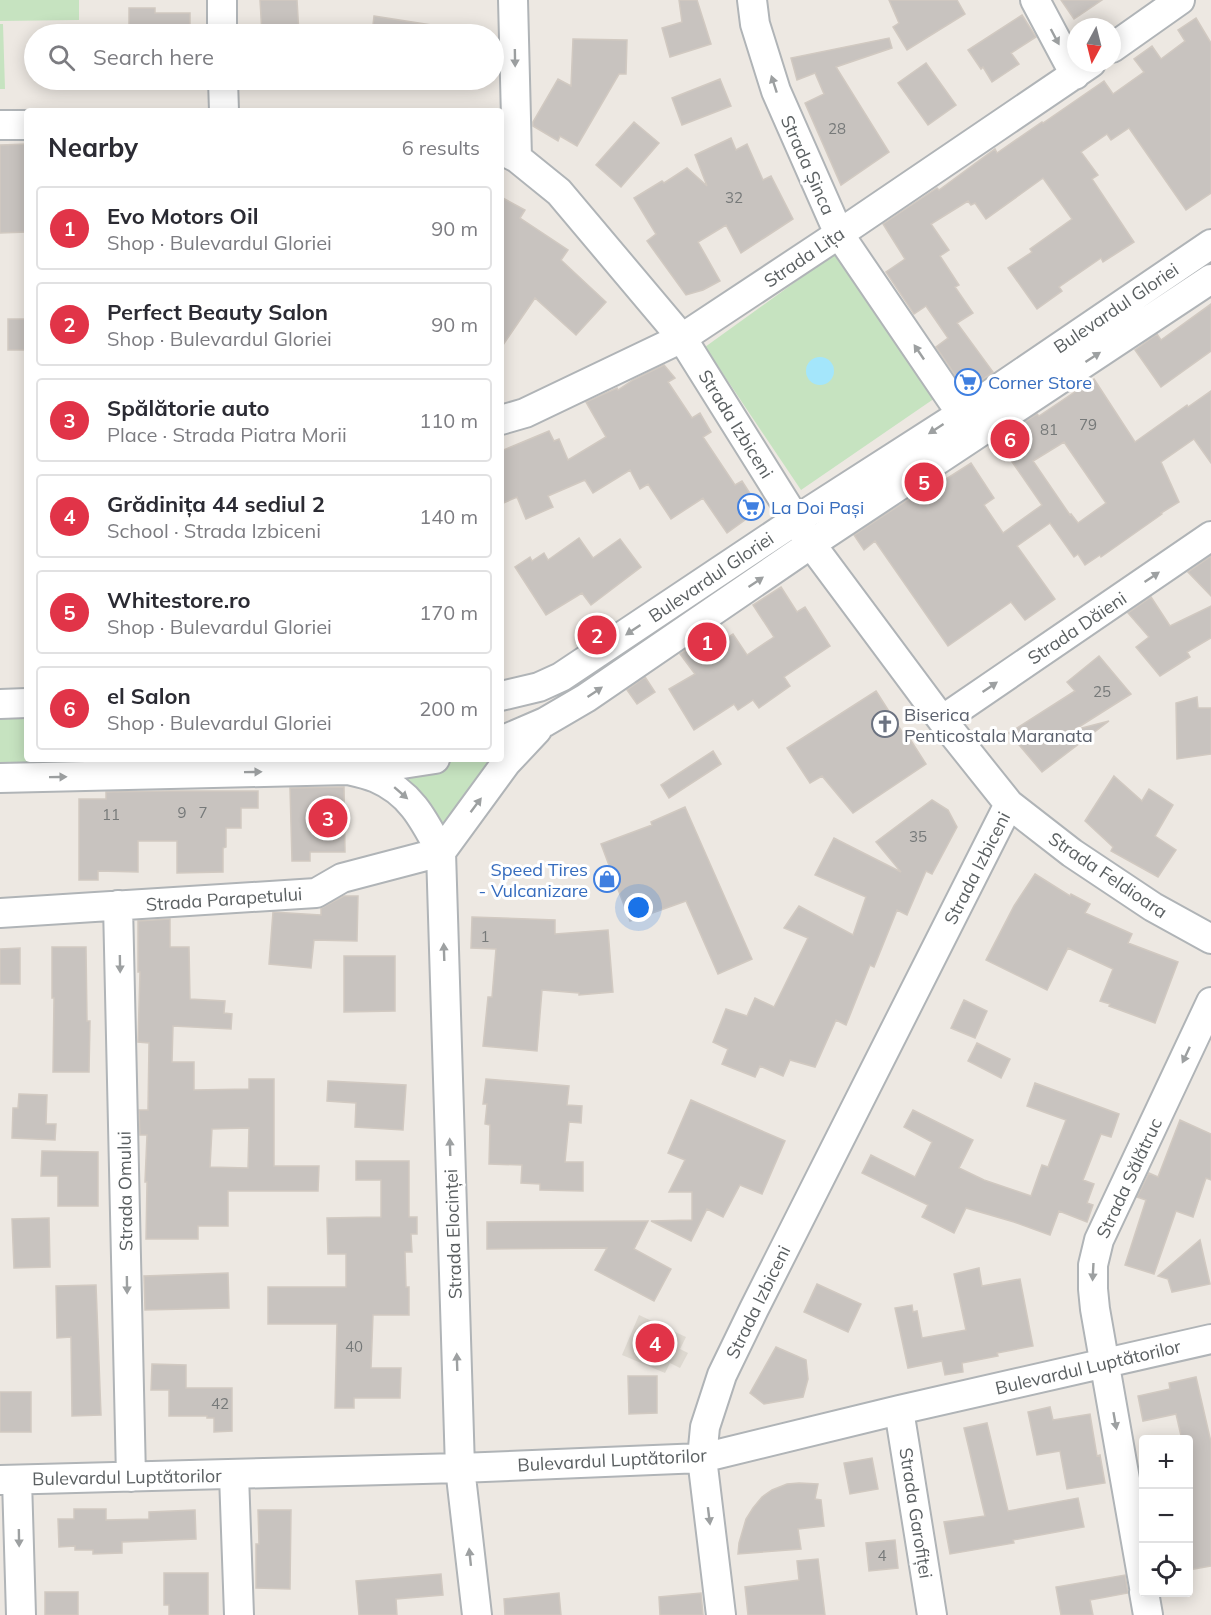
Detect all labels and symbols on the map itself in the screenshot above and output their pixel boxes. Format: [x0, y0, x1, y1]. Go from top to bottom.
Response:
north arrow [1067, 18, 1121, 72]
one-way arrow [1050, 29, 1060, 46]
one-way arrow [510, 49, 519, 68]
one-way arrow [768, 75, 778, 93]
street label: Strada Șinca [776, 112, 840, 218]
house number: 28 [828, 119, 846, 138]
house number: 32 [725, 188, 743, 207]
street label: Strada Lița [759, 222, 849, 292]
street label: Bulevardul Gloriei [1049, 258, 1183, 358]
one-way arrow [913, 344, 925, 360]
one-way arrow [1085, 352, 1101, 363]
street label: Strada Izbiceni [694, 366, 778, 482]
supermarket icon: Corner Store [953, 367, 983, 397]
place label: Corner Store [988, 371, 1092, 394]
house number: 79 [1079, 415, 1097, 434]
pin: 6 [990, 416, 1030, 462]
house number: 81 [1040, 420, 1058, 439]
one-way arrow [928, 424, 944, 435]
pin: 5 [904, 460, 944, 504]
supermarket icon: La Doi Pași [736, 492, 766, 522]
place label: La Doi Pași [771, 496, 864, 519]
street label: Bulevardul Gloriei [644, 527, 778, 627]
one-way arrow [1143, 571, 1159, 583]
one-way arrow [748, 577, 764, 588]
street label: Strada Dăieni [1023, 587, 1131, 669]
pin: 2 [578, 612, 616, 658]
pin: 1 [688, 620, 726, 664]
one-way arrow [626, 624, 642, 636]
one-way arrow [982, 681, 998, 693]
house number: 25 [1093, 682, 1111, 701]
one-way arrow [586, 686, 602, 698]
place label: Biserica Penticostala Maranata [904, 703, 1093, 747]
church icon: Biserica Penticostala Maranata [870, 709, 900, 739]
one-way arrow [244, 767, 263, 777]
one-way arrow [49, 772, 68, 781]
one-way arrow [393, 786, 408, 799]
pin: 3 [308, 796, 348, 840]
one-way arrow [469, 797, 481, 812]
house number: 9 [177, 803, 187, 822]
house number: 7 [198, 803, 208, 822]
house number: 11 [102, 805, 120, 824]
street label: Strada Izbiceni [939, 808, 1015, 928]
house number: 35 [909, 827, 927, 846]
street label: Strada Feldioara [1044, 827, 1172, 923]
place label: Speed Tires - Vulcanizare [479, 858, 588, 902]
shop icon: Speed Tires - Vulcanizare [592, 864, 622, 894]
street label: Strada Parapetului [145, 882, 303, 916]
your location [624, 893, 653, 922]
house number: 1 [480, 927, 490, 946]
one-way arrow [439, 942, 449, 961]
one-way arrow [115, 954, 124, 973]
one-way arrow [1182, 1047, 1191, 1064]
street label: Strada Sălătruc [1091, 1114, 1167, 1242]
street label: Strada Omului [112, 1131, 138, 1251]
one-way arrow [446, 1137, 455, 1156]
street label: Strada Elocinței [439, 1169, 467, 1299]
street label: Strada Izbiceni [721, 1241, 795, 1363]
one-way arrow [1089, 1263, 1098, 1282]
one-way arrow [122, 1275, 131, 1294]
pin: 4 [636, 1320, 674, 1366]
street label: Bulevardul Luptătorilor [993, 1334, 1183, 1400]
house number: 40 [345, 1337, 363, 1356]
one-way arrow [452, 1353, 462, 1372]
house number: 42 [211, 1394, 229, 1413]
one-way arrow [1111, 1411, 1120, 1430]
street label: Bulevardul Luptătorilor [517, 1444, 708, 1476]
street label: Strada Garofiței [894, 1446, 938, 1580]
street label: Bulevardul Luptătorilor [32, 1464, 222, 1490]
one-way arrow [704, 1506, 714, 1525]
one-way arrow [14, 1529, 24, 1548]
house number: 4 [877, 1546, 887, 1565]
one-way arrow [465, 1547, 475, 1566]

